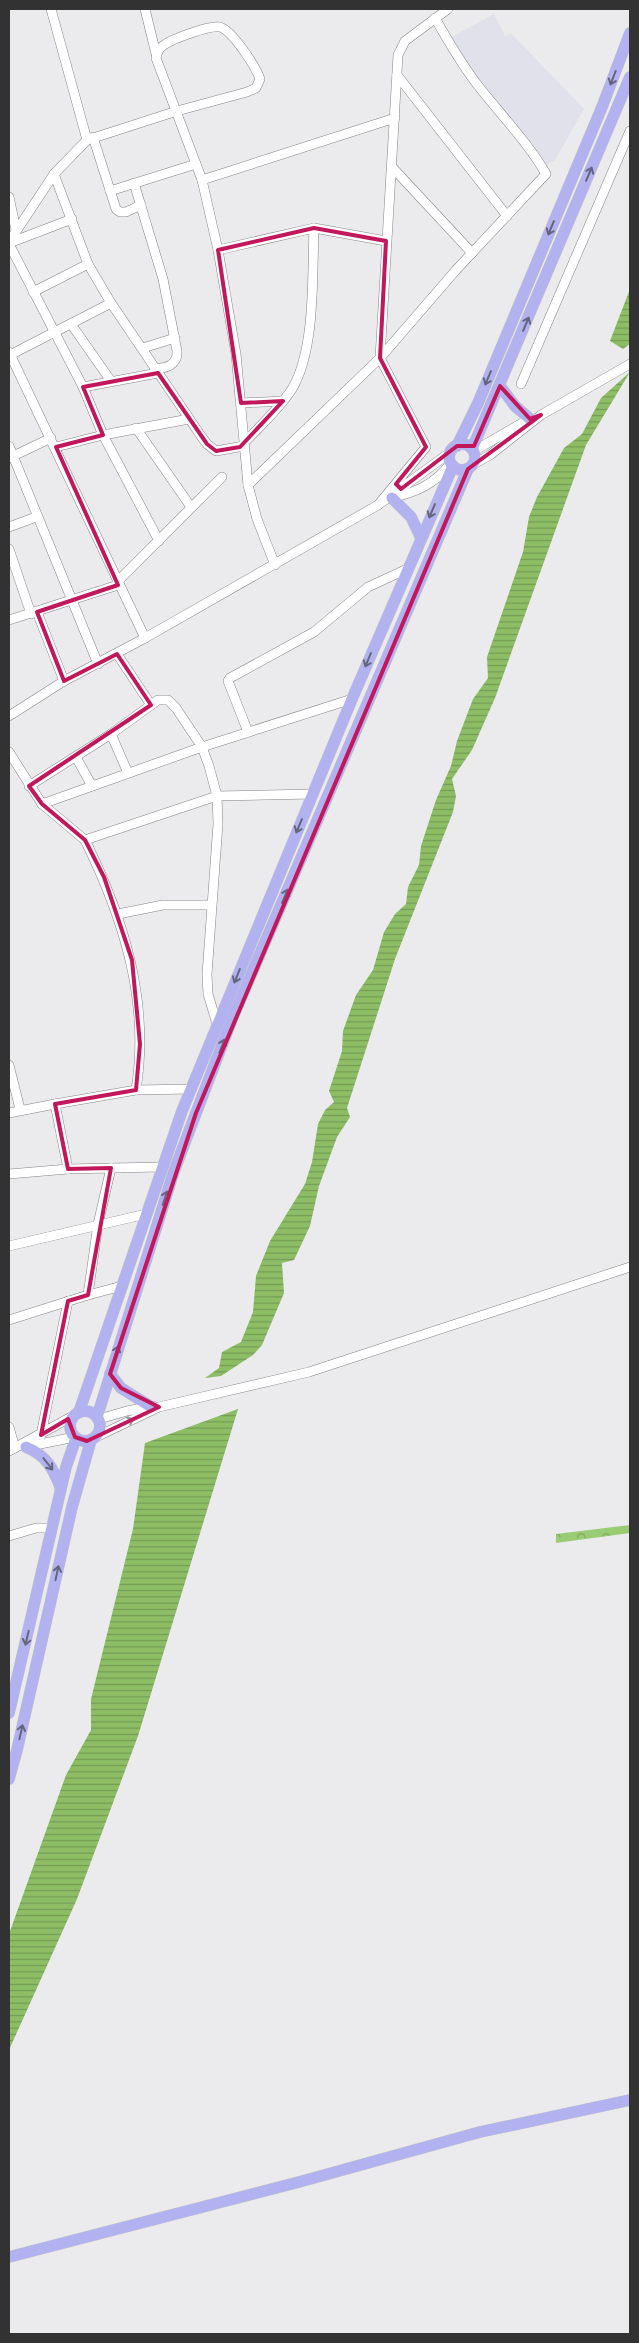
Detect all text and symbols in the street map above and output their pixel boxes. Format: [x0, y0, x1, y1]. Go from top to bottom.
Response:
one-way arrow [608, 70, 617, 85]
one-way arrow [585, 167, 595, 182]
one-way arrow [546, 220, 555, 235]
one-way arrow [522, 317, 531, 332]
one-way arrow [483, 370, 493, 385]
one-way arrow [427, 503, 436, 518]
one-way arrow [363, 652, 373, 667]
one-way arrow [294, 818, 303, 833]
one-way arrow [280, 889, 290, 904]
one-way arrow [232, 968, 241, 983]
one-way arrow [218, 1039, 227, 1054]
one-way arrow [161, 1191, 171, 1207]
one-way arrow [112, 1346, 122, 1362]
one-way arrow [119, 1416, 134, 1426]
one-way arrow [43, 1457, 54, 1470]
one-way arrow [53, 1565, 62, 1581]
one-way arrow [22, 1630, 31, 1646]
one-way arrow [17, 1724, 26, 1740]

